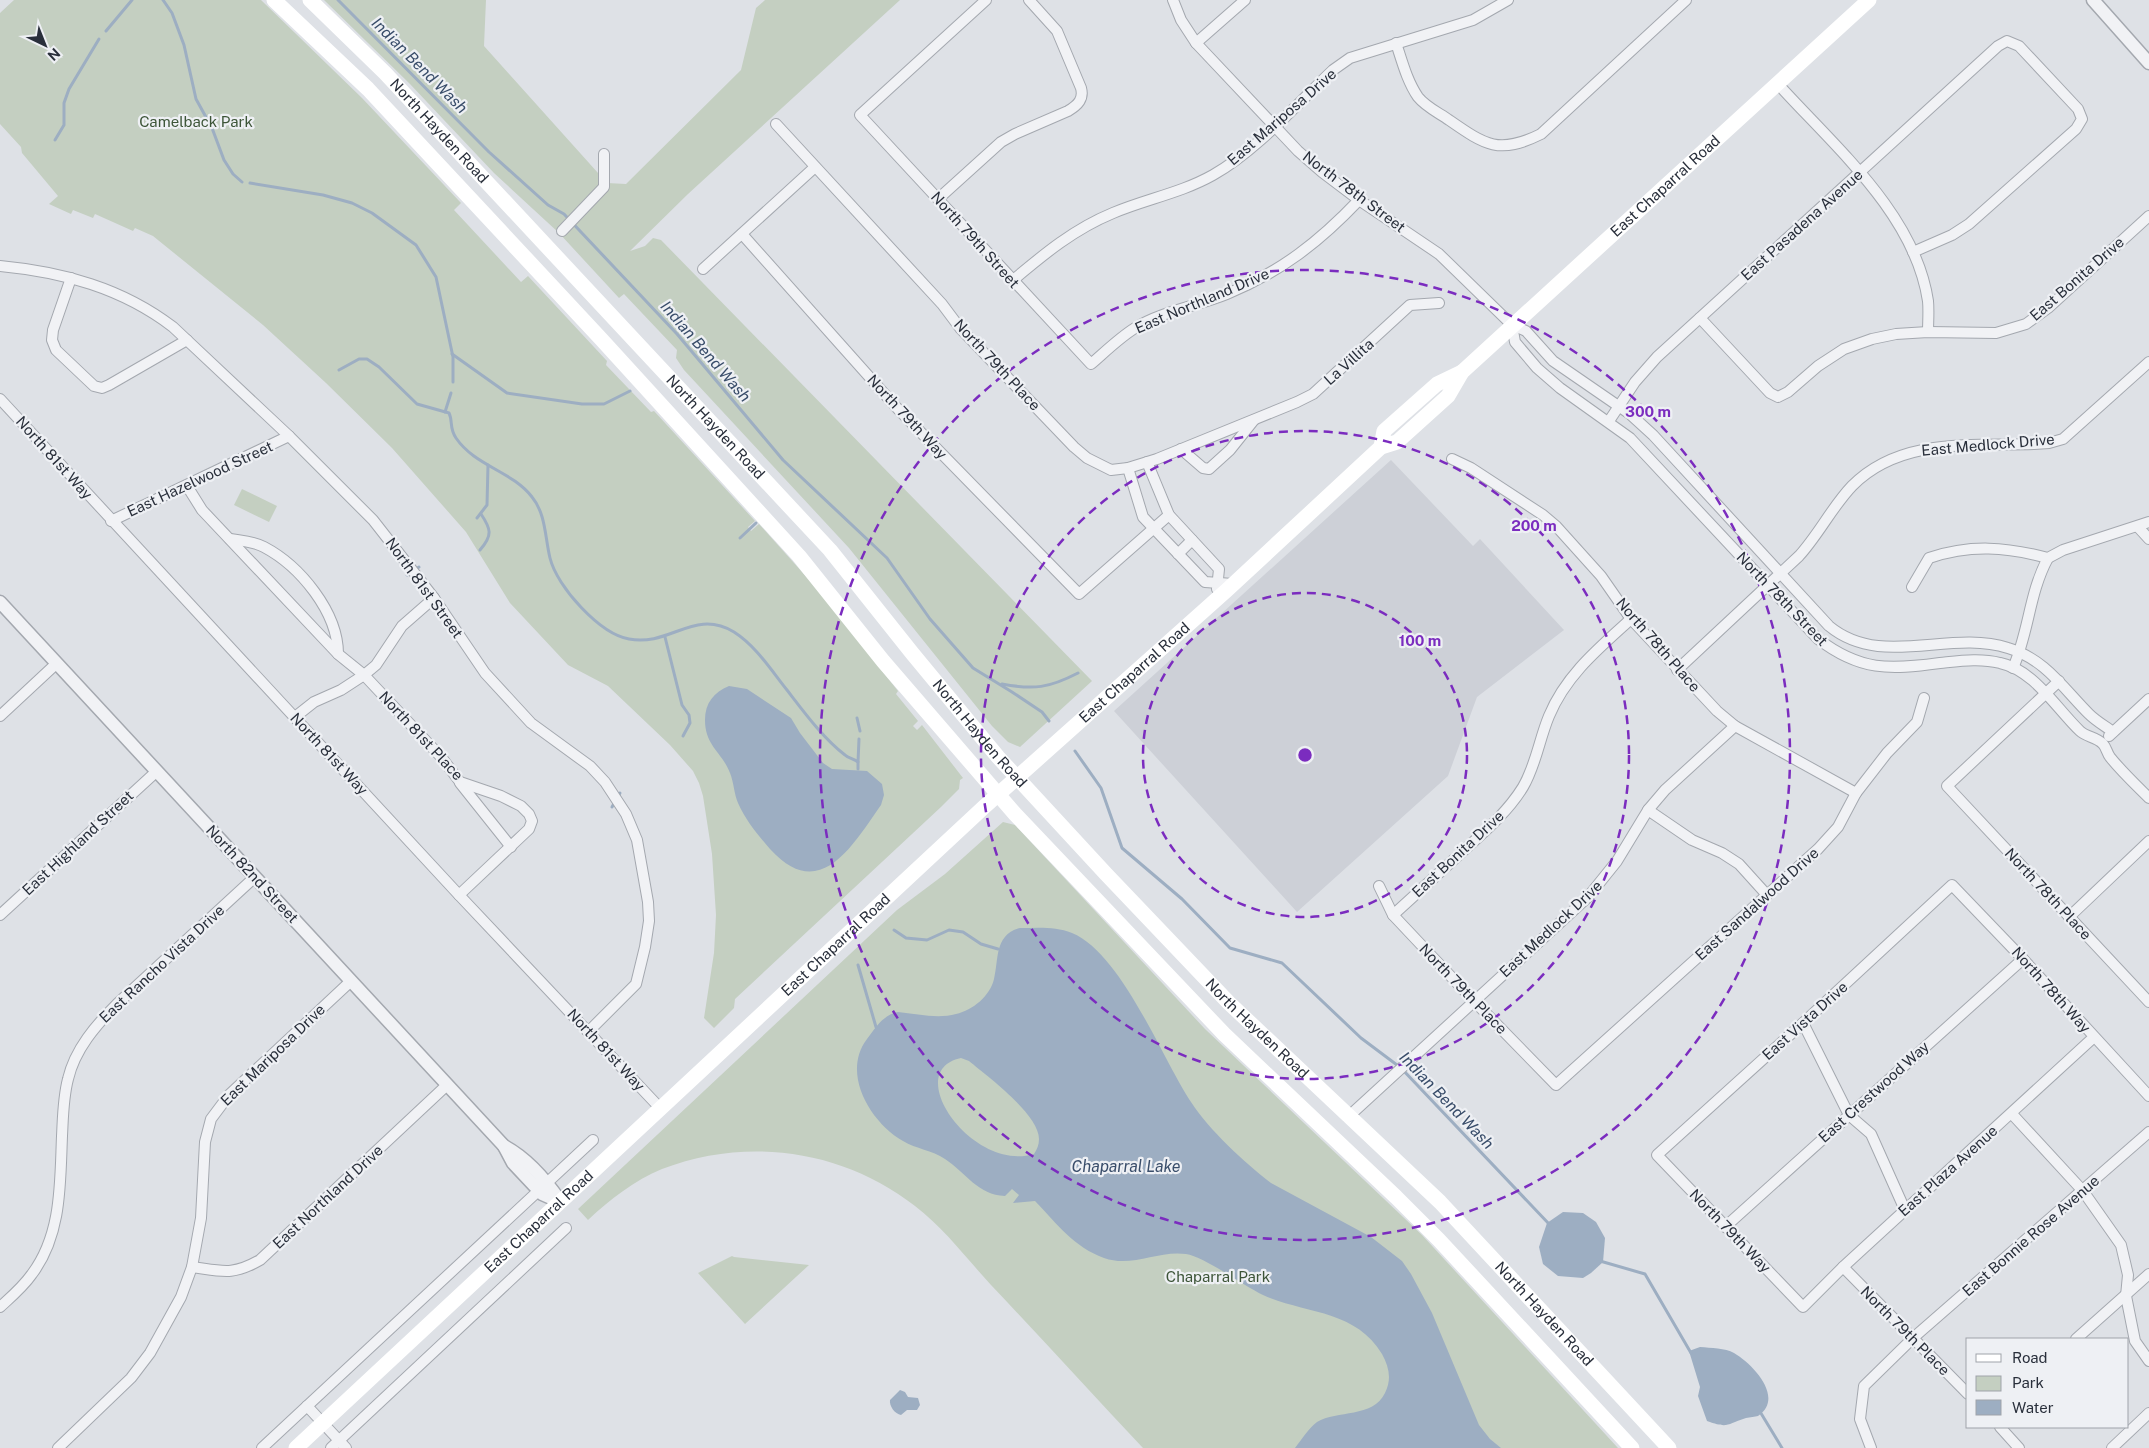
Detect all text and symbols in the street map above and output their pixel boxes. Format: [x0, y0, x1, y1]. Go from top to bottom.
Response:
water label: Indian Bend Wash [368, 13, 472, 117]
north arrow [20, 20, 70, 70]
text: N [44, 45, 63, 64]
street label: East Mariposa Drive [1224, 65, 1339, 168]
street label: North Hayden Road [387, 75, 492, 186]
park label: Camelback Park [139, 113, 253, 130]
street label: East Chaparral Road [1607, 131, 1723, 240]
street label: North 78th Street [1300, 148, 1409, 236]
street label: East Pasadena Avenue [1737, 166, 1866, 284]
street label: North 79th Street [928, 188, 1023, 291]
street label: East Bonita Drive [2026, 233, 2127, 324]
street label: East Northland Drive [1132, 265, 1271, 337]
water label: Indian Bend Wash [657, 297, 755, 406]
street label: North 79th Place [951, 315, 1044, 414]
street label: La Villita [1320, 335, 1377, 388]
street label: North Hayden Road [663, 371, 768, 482]
street label: North 79th Way [864, 371, 951, 462]
text: 300 m [1625, 403, 1671, 420]
street label: North 81st Way [13, 413, 96, 503]
street label: East Medlock Drive [1921, 430, 2055, 459]
street label: East Hazelwood Street [124, 437, 276, 520]
text: 200 m [1511, 517, 1557, 534]
street label: North 81st Street [382, 534, 467, 641]
street label: North 78th Street [1733, 548, 1832, 649]
street label: North 78th Place [1613, 594, 1704, 695]
street label: East Chaparral Road [1075, 619, 1193, 726]
text: 100 m [1399, 632, 1441, 649]
street label: North Hayden Road [930, 676, 1031, 791]
street label: North 81st Place [376, 688, 467, 784]
street label: North 81st Way [287, 709, 372, 798]
centre of rings [1296, 746, 1314, 764]
street label: East Highland Street [19, 787, 137, 898]
street label: East Bonita Drive [1408, 807, 1507, 900]
street label: North 82nd Street [203, 821, 302, 926]
street label: East Sandalwood Drive [1692, 844, 1822, 963]
street label: North 78th Place [2002, 844, 2095, 943]
street label: East Medlock Drive [1496, 877, 1605, 980]
street label: East Chaparral Road [778, 890, 893, 999]
street label: East Rancho Vista Drive [96, 901, 228, 1026]
street label: North 79th Place [1416, 940, 1511, 1037]
street label: North 78th Way [2008, 943, 2094, 1036]
street label: North Hayden Road [1202, 975, 1312, 1082]
street label: East Vista Drive [1759, 978, 1851, 1063]
street label: East Mariposa Drive [217, 1000, 328, 1109]
street label: North 81st Way [564, 1005, 649, 1094]
street label: East Crestwood Way [1815, 1038, 1932, 1146]
water label: Indian Bend Wash [1395, 1048, 1498, 1153]
street label: East Plaza Avenue [1895, 1122, 2001, 1220]
street label: East Northland Drive [269, 1141, 386, 1252]
water label: Chaparral Lake [1072, 1157, 1181, 1176]
street label: East Chaparral Road [481, 1167, 596, 1276]
street label: East Bonnie Rose Avenue [1959, 1172, 2102, 1300]
street label: North 79th Way [1686, 1186, 1774, 1276]
street label: North Hayden Road [1492, 1258, 1597, 1369]
park label: Chaparral Park [1166, 1268, 1270, 1285]
street label: North 79th Place [1857, 1283, 1953, 1379]
legend [1966, 1338, 2129, 1428]
text: Road [2012, 1349, 2048, 1366]
text: Park [2012, 1374, 2044, 1391]
text: Water [2012, 1399, 2054, 1416]

